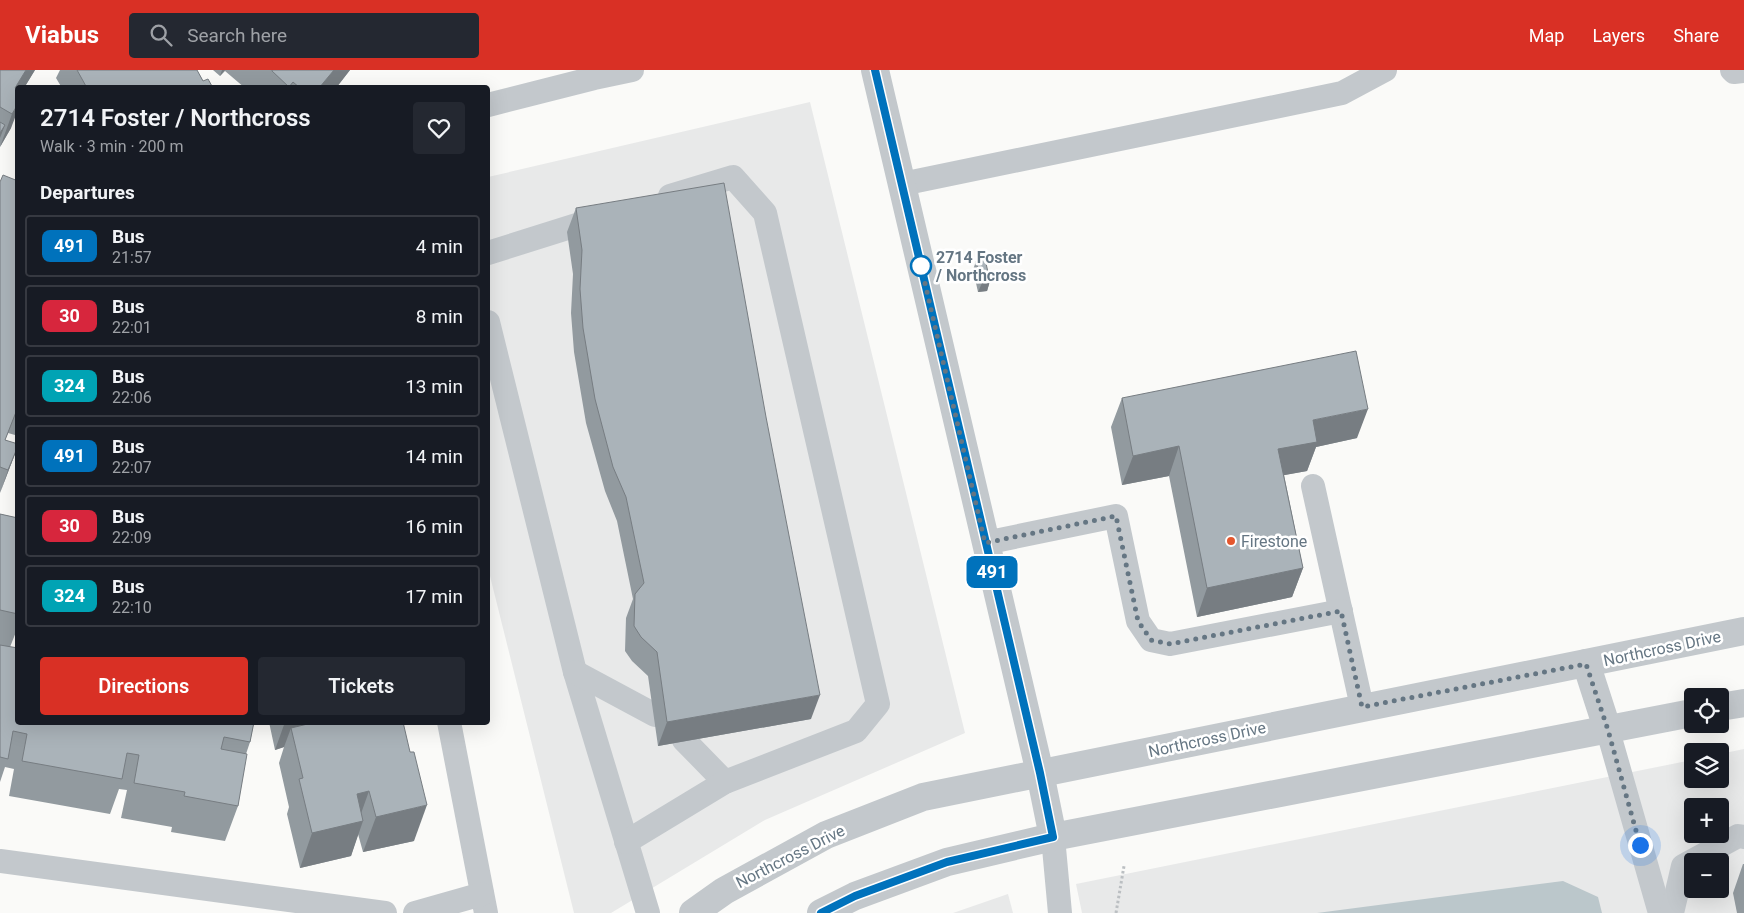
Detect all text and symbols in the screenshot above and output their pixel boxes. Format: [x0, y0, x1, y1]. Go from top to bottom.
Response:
search box [129, 13, 479, 58]
text: Viabus [25, 21, 99, 49]
icon: search [147, 21, 175, 49]
text: Search here [187, 24, 287, 47]
text: Map [1529, 25, 1564, 46]
text: Layers [1592, 25, 1645, 46]
text: Share [1673, 25, 1719, 46]
button: heart [413, 102, 465, 154]
text: 2714 Foster / Northcross [40, 104, 311, 132]
text: Walk · 3 min · 200 m [40, 137, 184, 156]
text: Departures [40, 181, 135, 204]
text: Bus [112, 225, 145, 248]
text: 491 [54, 235, 85, 256]
text: 4 min [416, 235, 463, 258]
text: 21:57 [112, 248, 152, 267]
place label: 2714 Foster / Northcross [935, 248, 1026, 285]
marker: 2714 Foster / Northcross [910, 255, 932, 277]
text: Bus [112, 295, 145, 318]
text: 30 [59, 305, 80, 326]
text: 8 min [416, 305, 463, 328]
text: 22:01 [112, 318, 152, 337]
text: Bus [112, 365, 145, 388]
text: 324 [54, 375, 85, 396]
text: 13 min [405, 375, 463, 398]
text: 22:06 [112, 388, 152, 407]
text: Bus [112, 435, 145, 458]
text: 491 [54, 445, 85, 466]
text: 14 min [405, 445, 463, 468]
text: 22:07 [112, 458, 152, 477]
text: Bus [112, 505, 145, 528]
text: 30 [59, 515, 80, 536]
text: 16 min [405, 515, 463, 538]
text: 22:09 [112, 528, 152, 547]
place label: Firestone [1241, 532, 1307, 551]
marker: Firestone [1225, 535, 1237, 547]
line badge: 491 [963, 556, 1021, 588]
text: 491 [977, 561, 1007, 582]
text: Bus [112, 575, 145, 598]
text: 324 [54, 585, 85, 606]
text: 17 min [405, 585, 463, 608]
text: 22:10 [112, 598, 152, 617]
street label: Northcross Drive [1602, 627, 1723, 670]
button: Directions [40, 657, 248, 715]
button: Tickets [258, 657, 465, 715]
map controls [1684, 688, 1729, 898]
button: locate [1684, 688, 1729, 733]
street label: Northcross Drive [1147, 718, 1268, 761]
button: layers [1684, 743, 1729, 788]
button: + [1684, 798, 1729, 843]
street label: Northcross Drive [733, 821, 848, 892]
your location [1628, 833, 1653, 858]
button: − [1684, 853, 1729, 898]

